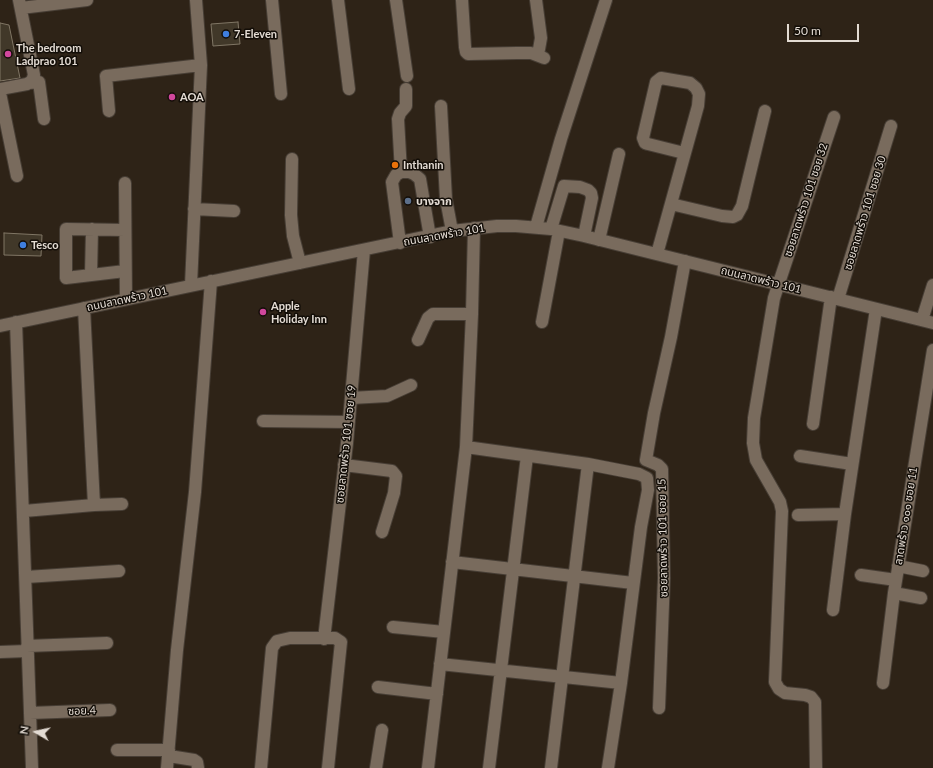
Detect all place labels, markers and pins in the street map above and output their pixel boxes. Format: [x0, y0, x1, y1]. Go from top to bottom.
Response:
place label: 7-Eleven [234, 27, 277, 41]
marker: 7-Eleven [221, 29, 231, 39]
place label: The bedroom Ladprao 101 [16, 41, 81, 67]
marker: The bedroom Ladprao 101 [3, 49, 13, 59]
place label: AOA [180, 90, 204, 104]
marker: AOA [167, 92, 177, 102]
place label: Inthanin [403, 158, 443, 172]
marker: Inthanin [390, 160, 400, 170]
place label: บางจาก [416, 194, 452, 208]
marker: บางจาก [403, 196, 413, 206]
place label: Tesco [31, 238, 59, 252]
marker: Tesco [18, 240, 28, 250]
place label: Apple Holiday Inn [271, 299, 327, 325]
marker: Apple Holiday Inn [258, 307, 268, 317]

